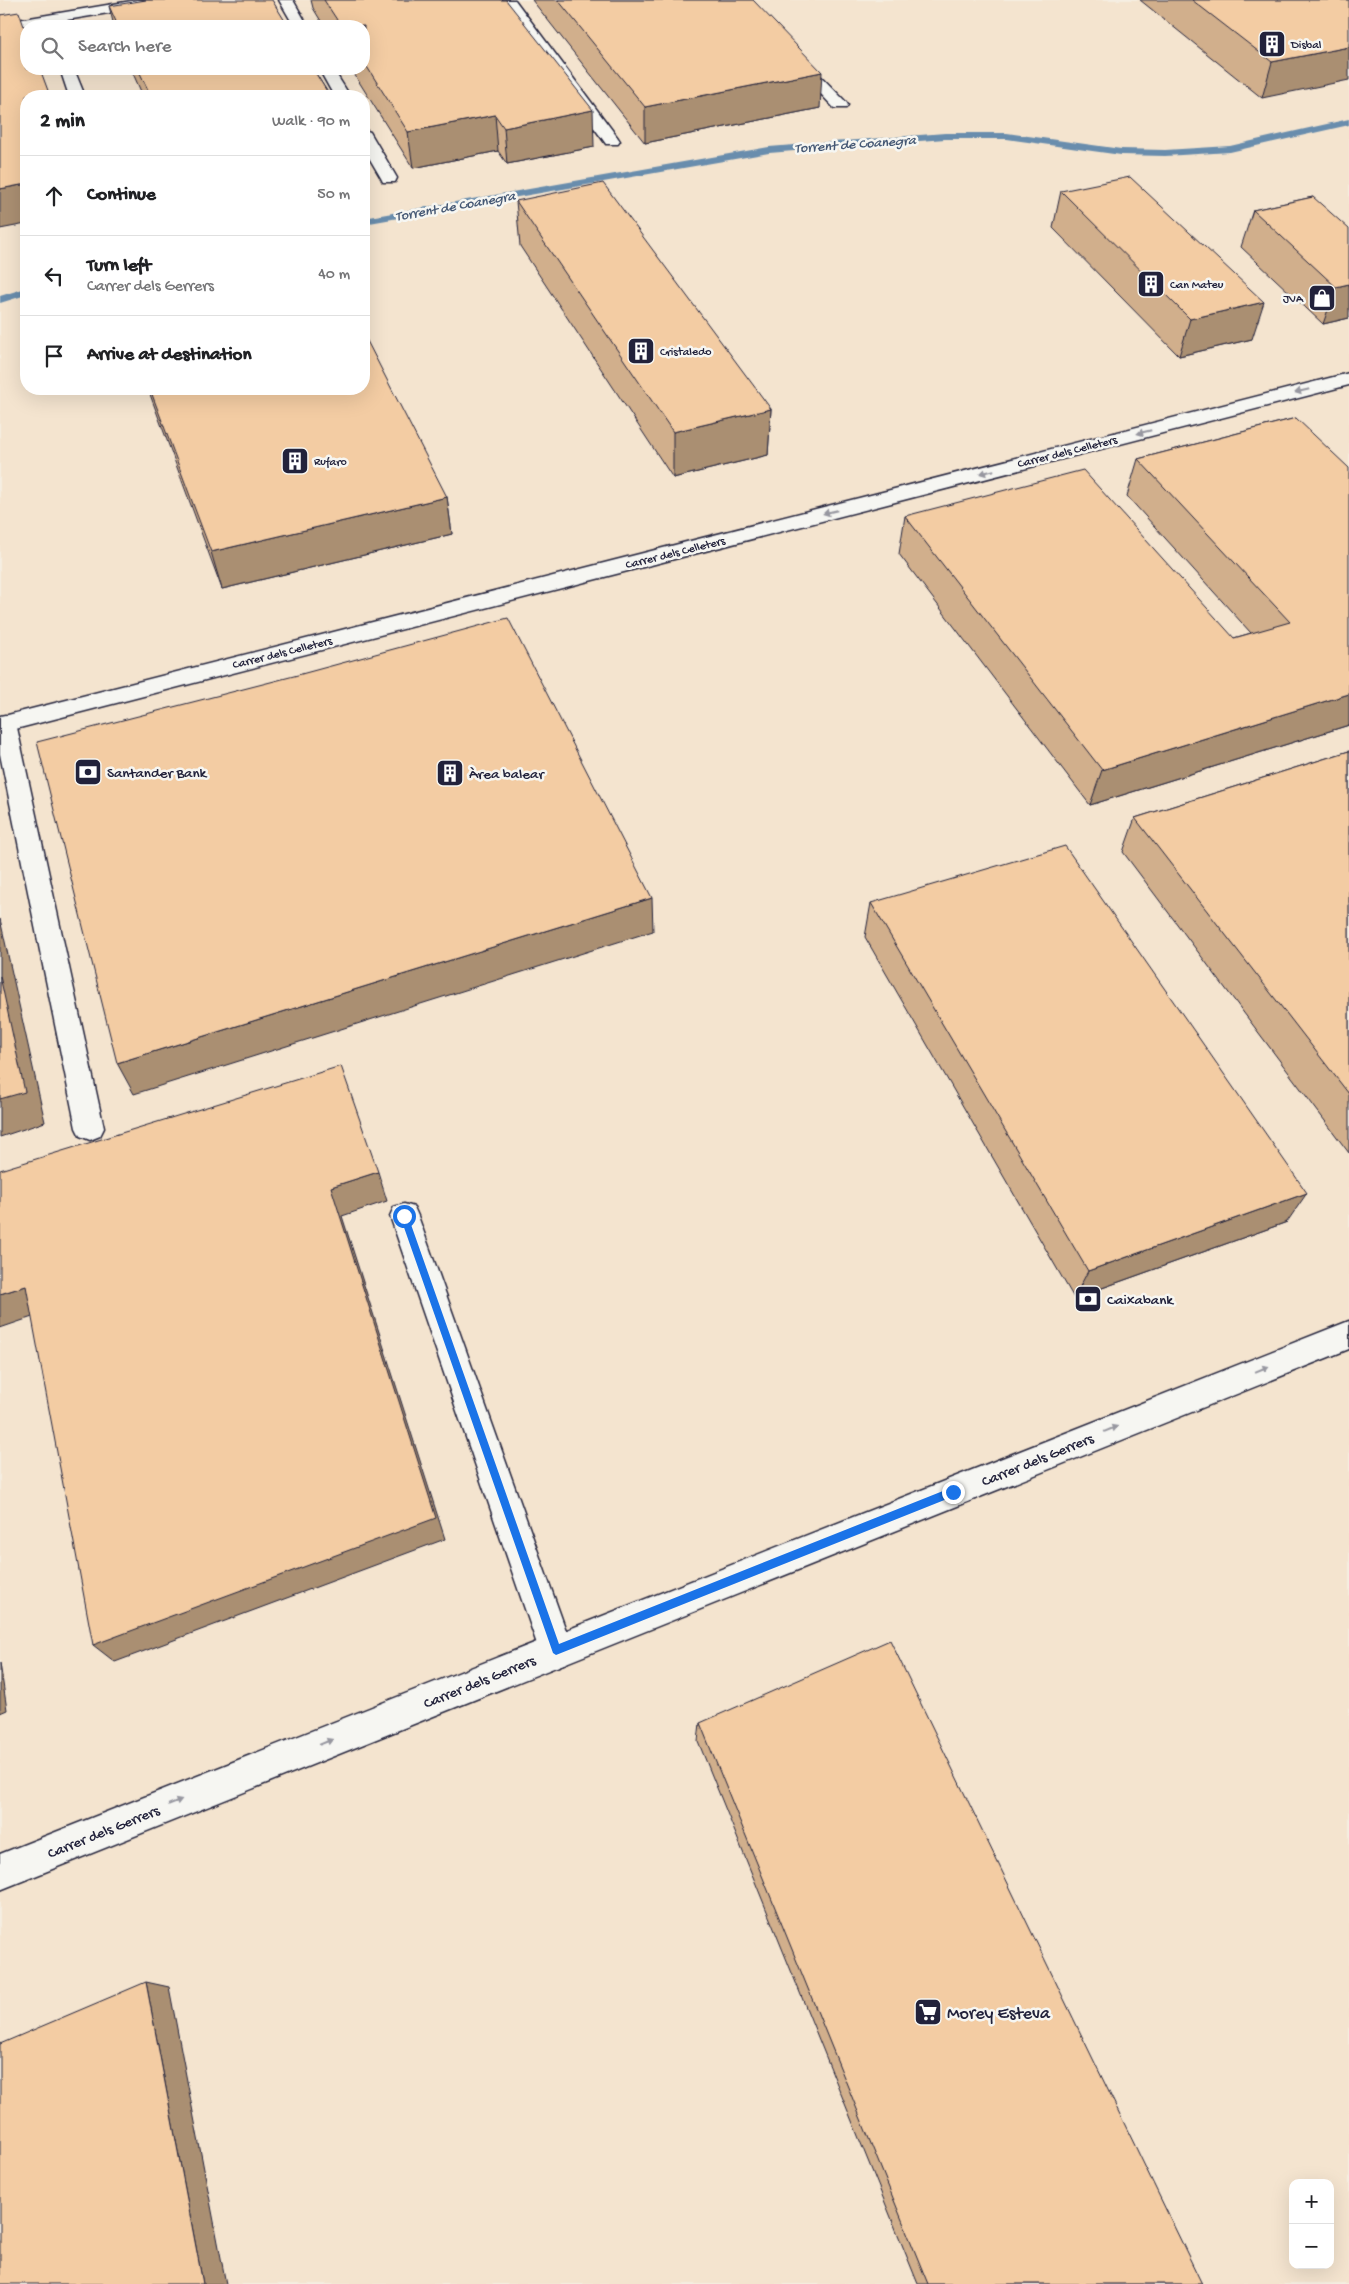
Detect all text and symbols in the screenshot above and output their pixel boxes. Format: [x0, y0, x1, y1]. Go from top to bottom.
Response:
search box [20, 20, 370, 75]
building icon: Disbal [1257, 29, 1287, 59]
icon: search [38, 34, 66, 62]
text: Search here [78, 36, 172, 59]
place label: Disbal [1290, 39, 1322, 53]
text: 2 min [40, 110, 85, 135]
text: Walk · 90 m [272, 113, 350, 132]
water label: Torrent de Coanegra [794, 133, 918, 158]
icon: ahead [40, 182, 68, 210]
text: Continue [87, 184, 156, 207]
text: 50 m [317, 186, 350, 205]
water label: Torrent de Coanegra [394, 188, 518, 226]
text: Turn left [87, 255, 151, 278]
icon: left [40, 262, 68, 290]
text: 40 m [318, 266, 350, 285]
building icon: Can Mateu [1136, 269, 1166, 299]
text: Carrer dels Gerrers [87, 278, 214, 297]
place label: Can Mateu [1170, 279, 1224, 293]
shop icon: JVA [1307, 283, 1337, 313]
place label: JVA [1283, 293, 1304, 307]
building icon: Cristaledo [626, 336, 656, 366]
icon: arrive [40, 342, 68, 370]
text: Arrive at destination [87, 344, 251, 367]
place label: Cristaledo [660, 346, 711, 360]
one-way arrow [1294, 387, 1309, 395]
one-way arrow [1137, 428, 1152, 436]
street label: Carrer dels Celleters [1016, 434, 1119, 472]
building icon: Rufaro [280, 446, 310, 476]
place label: Rufaro [314, 456, 347, 470]
one-way arrow [979, 468, 995, 476]
one-way arrow [822, 508, 837, 516]
street label: Carrer dels Celleters [624, 535, 727, 573]
street label: Carrer dels Celleters [231, 635, 334, 673]
bank icon: Santander Bank [73, 757, 103, 787]
building icon: Àrea balear [435, 758, 465, 788]
place label: Santander Bank [107, 765, 208, 783]
place label: Àrea balear [469, 766, 545, 784]
route start [393, 1205, 416, 1228]
bank icon: Caixabank [1073, 1284, 1103, 1314]
place label: Caixabank [1107, 1292, 1174, 1310]
one-way arrow [1255, 1365, 1269, 1373]
one-way arrow [1104, 1425, 1118, 1433]
street label: Carrer dels Gerrers [979, 1430, 1097, 1491]
route end [942, 1481, 965, 1504]
street label: Carrer dels Gerrers [421, 1652, 539, 1713]
one-way arrow [319, 1738, 334, 1746]
one-way arrow [168, 1798, 182, 1806]
street label: Carrer dels Gerrers [45, 1802, 163, 1863]
supermarket icon: Morey Esteva [913, 1997, 943, 2027]
place label: Morey Esteva [947, 2004, 1051, 2025]
map controls [1289, 2179, 1334, 2269]
button: + [1289, 2179, 1334, 2224]
button: − [1289, 2224, 1334, 2269]

